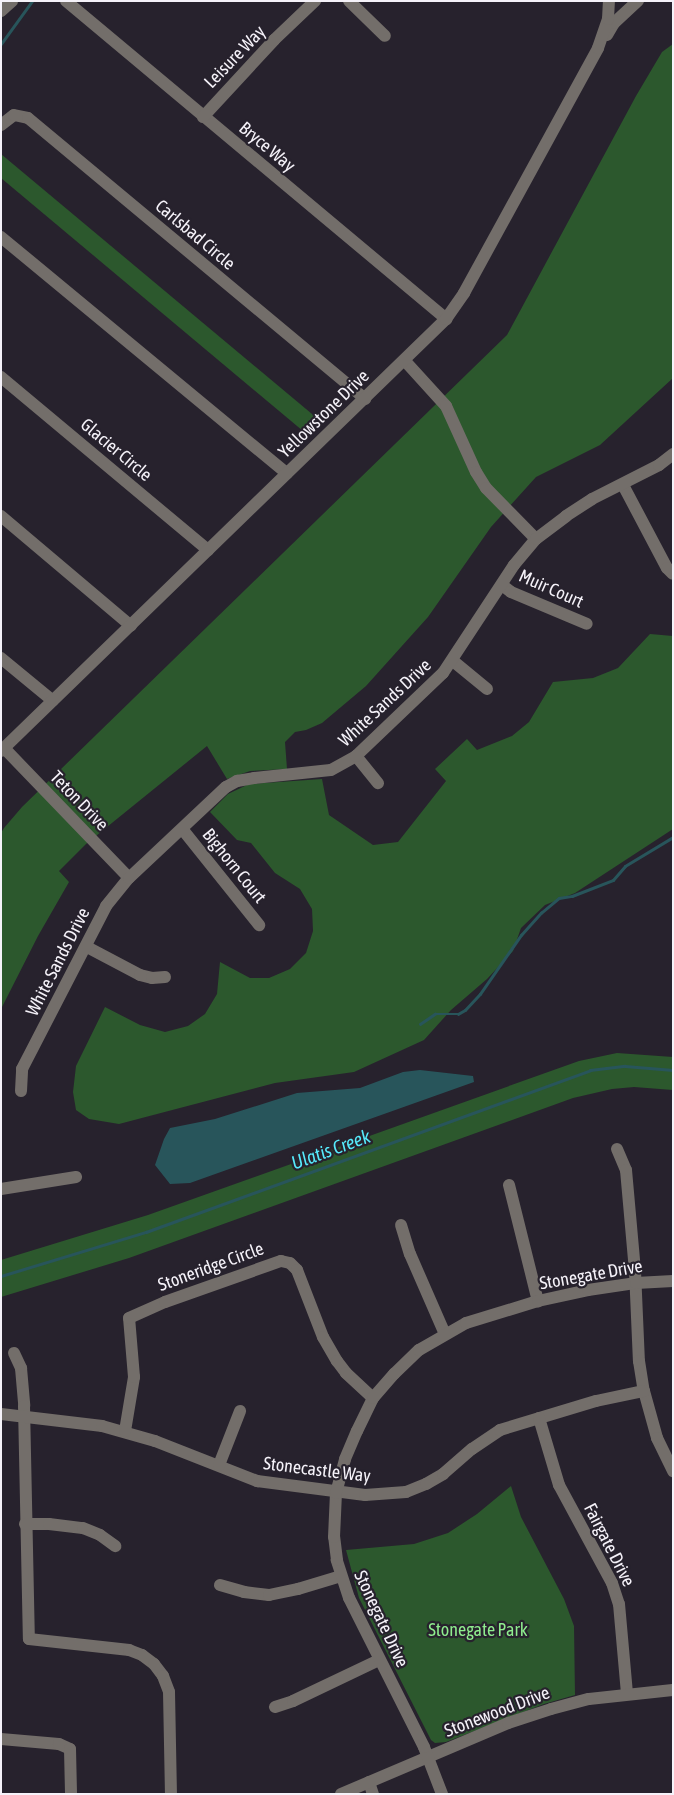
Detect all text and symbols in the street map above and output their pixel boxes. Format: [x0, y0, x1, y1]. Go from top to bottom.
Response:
street label: Leisure Way [200, 21, 270, 93]
street label: Bryce Way [235, 117, 299, 177]
street label: Carlsbad Circle [151, 195, 239, 275]
street label: Yellowstone Drive [274, 365, 374, 463]
street label: Glacier Circle [76, 414, 156, 486]
street label: Muir Court [515, 565, 587, 613]
street label: White Sands Drive [334, 655, 436, 751]
street label: Teton Drive [45, 767, 113, 835]
street label: Bighorn Court [197, 824, 271, 908]
street label: White Sands Drive [21, 904, 95, 1020]
water label: Ulatis Creek [288, 1125, 374, 1175]
street label: Stoneridge Circle [155, 1238, 267, 1296]
street label: Stonegate Drive [538, 1255, 644, 1295]
street label: Stonecastle Way [262, 1453, 372, 1487]
street label: Fairgate Drive [579, 1500, 639, 1590]
street label: Stonegate Drive [349, 1567, 413, 1671]
park label: Stonegate Park [428, 1619, 528, 1641]
street label: Stonewood Drive [441, 1682, 553, 1742]

